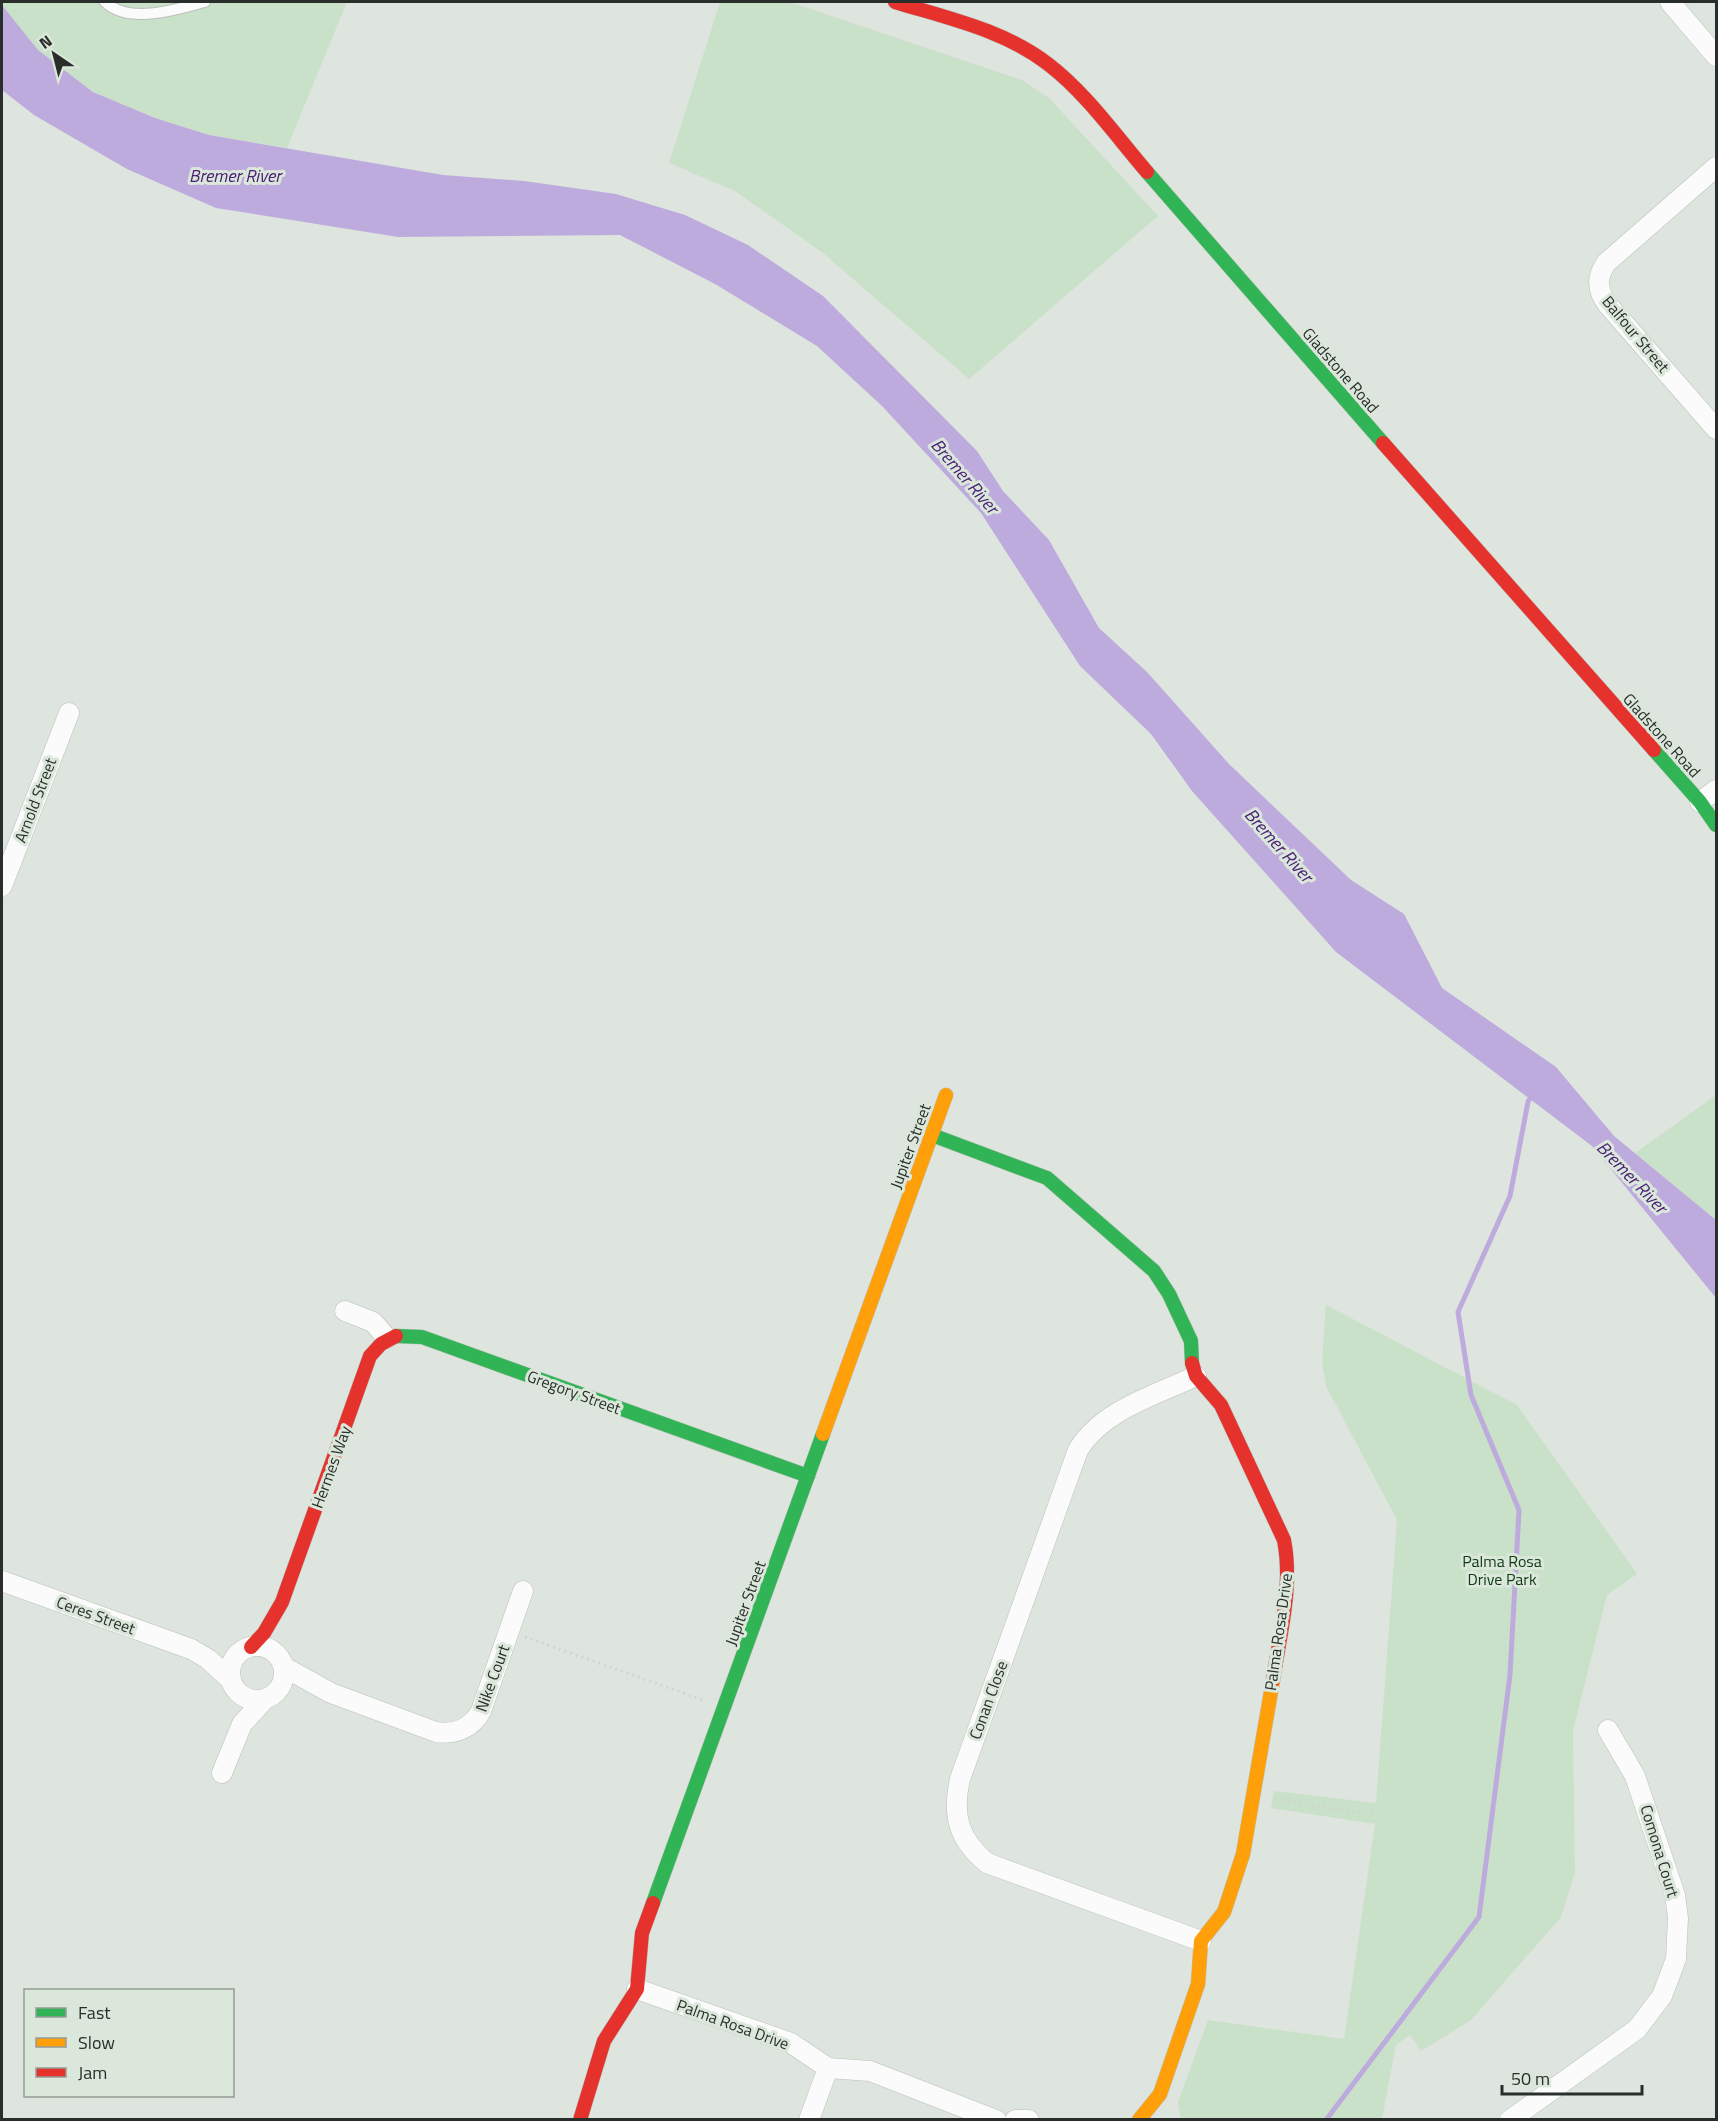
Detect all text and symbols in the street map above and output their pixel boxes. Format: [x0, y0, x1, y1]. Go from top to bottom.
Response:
north arrow [24, 24, 84, 84]
text: N [34, 29, 57, 55]
water label: Bremer River [189, 162, 283, 189]
street label: Balfour Street [1597, 290, 1676, 378]
street label: Gladstone Road [1297, 322, 1385, 418]
water label: Bremer River [925, 432, 1007, 521]
street label: Gladstone Road [1617, 687, 1707, 783]
street label: Arnold Street [8, 754, 62, 846]
water label: Bremer River [1238, 802, 1321, 890]
street label: Jupiter Street [883, 1100, 937, 1192]
water label: Bremer River [1590, 1135, 1675, 1221]
street label: Gregory Street [524, 1364, 625, 1420]
street label: Hermes Way [305, 1422, 357, 1512]
park label: Palma Rosa Drive Park [1462, 1549, 1542, 1591]
street label: Jupiter Street [718, 1557, 772, 1649]
street label: Palma Rosa Drive [1258, 1572, 1298, 1692]
street label: Ceres Street [53, 1590, 139, 1640]
street label: Nike Court [469, 1641, 515, 1715]
street label: Conan Close [963, 1657, 1013, 1743]
street label: Comona Court [1635, 1802, 1686, 1901]
legend [24, 1989, 234, 2097]
street label: Palma Rosa Drive [673, 1993, 793, 2055]
text: Fast [78, 1999, 111, 2026]
text: Slow [78, 2029, 115, 2056]
scale bar [1502, 2058, 1642, 2096]
text: Jam [78, 2059, 107, 2086]
text: 50 m [1511, 2065, 1550, 2092]

